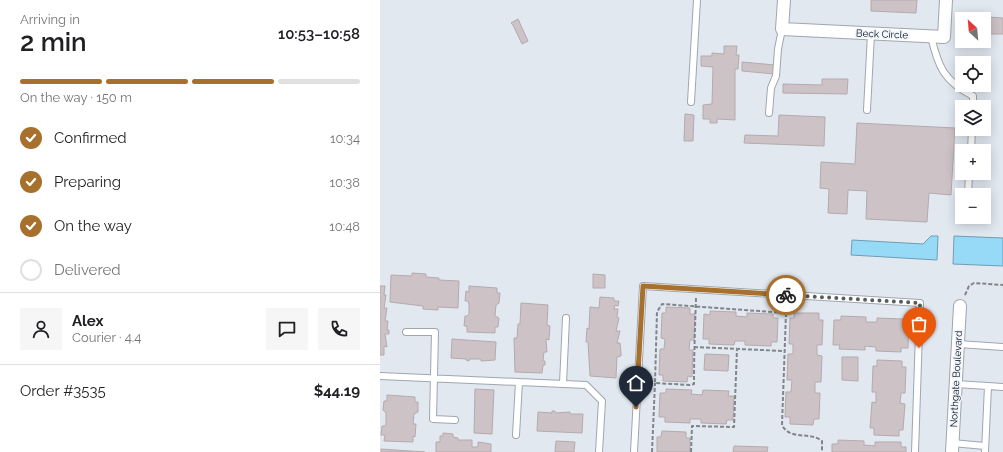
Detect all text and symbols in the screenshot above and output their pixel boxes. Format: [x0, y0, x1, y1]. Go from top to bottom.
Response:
text: Arriving in [20, 12, 80, 27]
north arrow [955, 12, 991, 48]
map controls [955, 12, 991, 224]
text: 10:53–10:58 [278, 25, 360, 43]
text: 2 min [20, 27, 87, 57]
street label: Beck Circle [856, 28, 908, 40]
button: locate [955, 56, 991, 92]
text: On the way · 150 m [20, 90, 132, 105]
button: layers [955, 100, 991, 136]
icon: check [20, 127, 42, 149]
text: Confirmed [54, 129, 127, 147]
text: 10:34 [330, 131, 360, 146]
button: + [955, 144, 991, 180]
icon: check [20, 171, 42, 193]
text: Preparing [54, 173, 121, 191]
text: 10:38 [329, 175, 360, 190]
button: − [955, 188, 991, 224]
icon: check [20, 215, 42, 237]
text: On the way [54, 217, 132, 235]
text: 10:48 [329, 219, 360, 234]
text: Delivered [54, 261, 121, 279]
courier [766, 275, 806, 315]
icon: bike [775, 284, 797, 306]
pin [902, 307, 936, 348]
button: person [20, 308, 62, 350]
button: chat [266, 308, 308, 350]
button: phone [318, 308, 360, 350]
text: Alex [72, 312, 103, 330]
icon: bag [908, 313, 930, 335]
text: Courier · 4.4 [72, 330, 141, 345]
street label: Northgate Boulevard [948, 330, 964, 428]
pin [619, 366, 653, 407]
icon: home [625, 372, 647, 394]
text: Order #3535 [20, 382, 106, 400]
text: $44.19 [314, 382, 360, 400]

